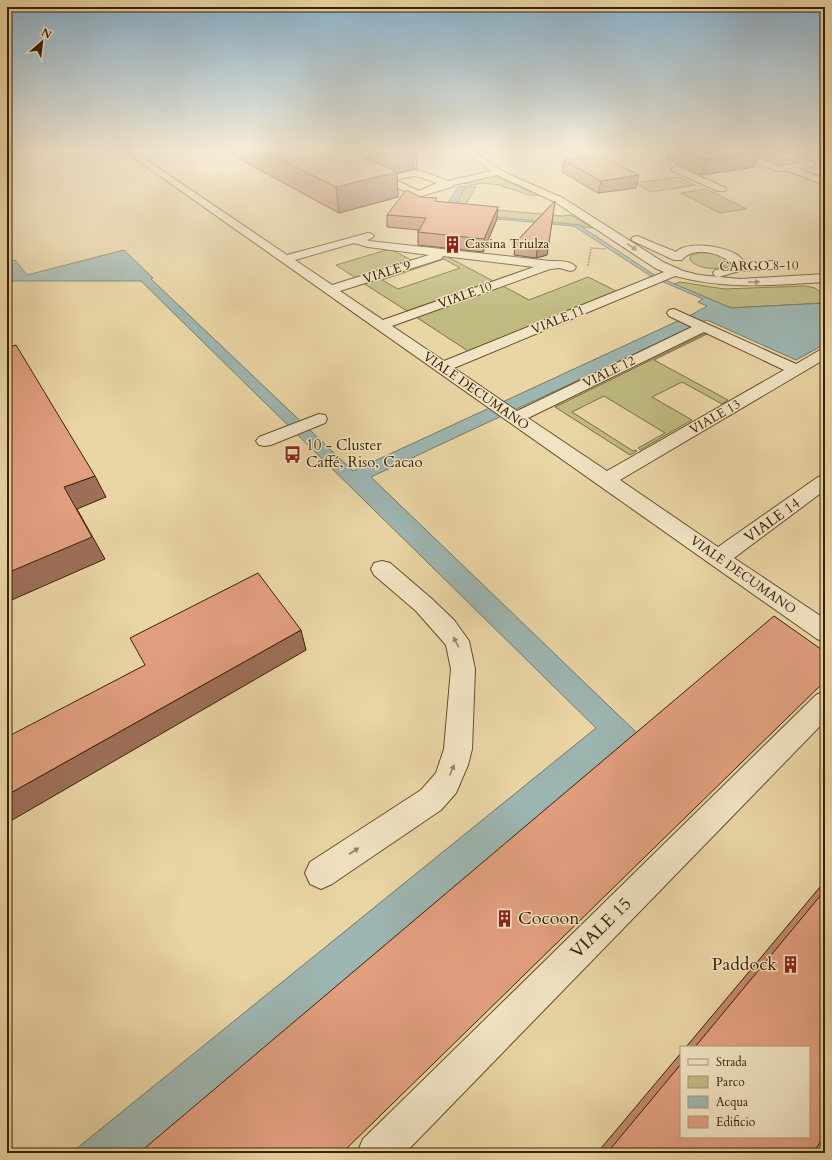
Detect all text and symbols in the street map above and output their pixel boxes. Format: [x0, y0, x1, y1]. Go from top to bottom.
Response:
north arrow [22, 22, 62, 62]
text: N [39, 25, 55, 43]
building icon: Cassina Triulza [442, 234, 462, 254]
place label: Cassina Triulza [465, 235, 550, 253]
one-way arrow [627, 243, 637, 251]
street label: VIALE 9 [361, 256, 414, 288]
street label: CARGO 8-10 [719, 256, 799, 276]
street label: VIALE 10 [436, 277, 495, 313]
one-way arrow [747, 279, 760, 285]
street label: VIALE 11 [529, 301, 587, 339]
street label: VIALE DECUMANO [419, 348, 533, 434]
street label: VIALE 12 [580, 352, 638, 392]
street label: VIALE 13 [686, 395, 744, 439]
place label: 10 - Cluster Caffé, Riso, Cacao [306, 435, 423, 472]
bus stop icon: 10 - Cluster Caffé, Riso, Cacao [283, 444, 303, 464]
street label: VIALE 14 [740, 493, 804, 547]
street label: VIALE DECUMANO [686, 532, 800, 618]
one-way arrow [453, 636, 459, 648]
one-way arrow [449, 764, 455, 775]
one-way arrow [348, 847, 359, 855]
street label: VIALE 15 [565, 892, 637, 964]
place label: Cocoon [518, 906, 580, 931]
building icon: Cocoon [495, 908, 515, 928]
place label: Paddock [712, 952, 777, 977]
building icon: Paddock [780, 954, 800, 974]
legend [680, 1046, 810, 1138]
text: Strada [716, 1054, 748, 1070]
text: Parco [716, 1074, 745, 1090]
text: Acqua [716, 1094, 749, 1110]
text: Edificio [716, 1114, 756, 1130]

